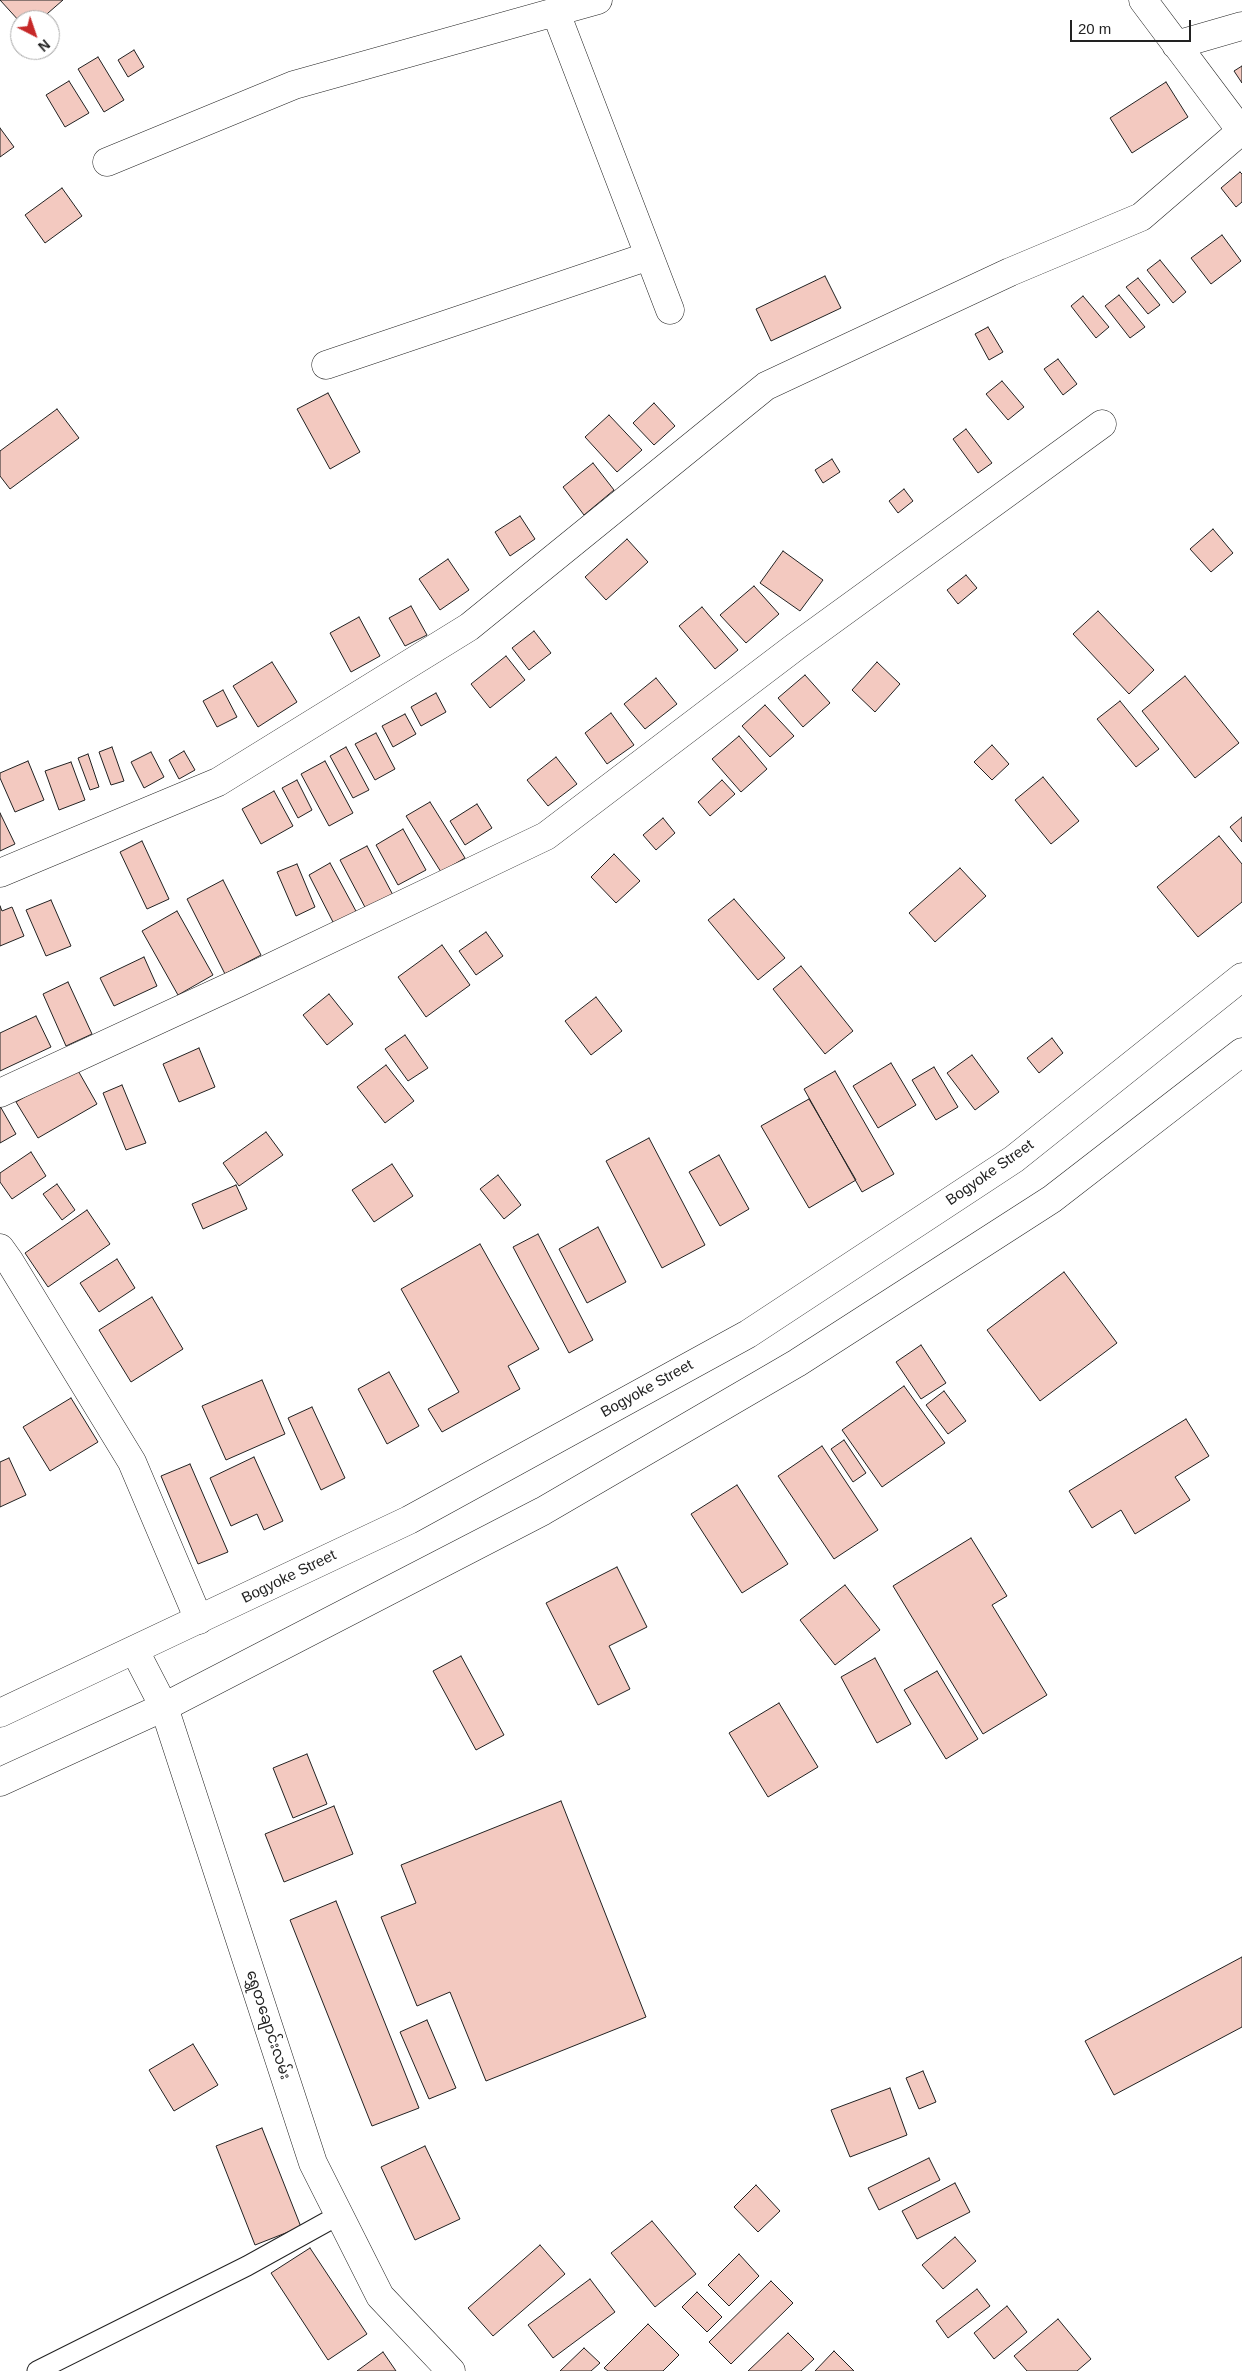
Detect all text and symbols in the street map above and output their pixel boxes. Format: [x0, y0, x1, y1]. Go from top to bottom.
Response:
north arrow [10, 10, 60, 60]
scale bar [1072, 10, 1193, 42]
text: 20 m [1078, 20, 1111, 37]
text: N [35, 36, 53, 55]
street label: Bogyoke Street [943, 1136, 1037, 1210]
street label: Bogyoke Street [598, 1356, 696, 1422]
street label: Bogyoke Street [239, 1546, 339, 1608]
street label: ရွှေတချောင်းလမ်း [242, 1968, 294, 2082]

